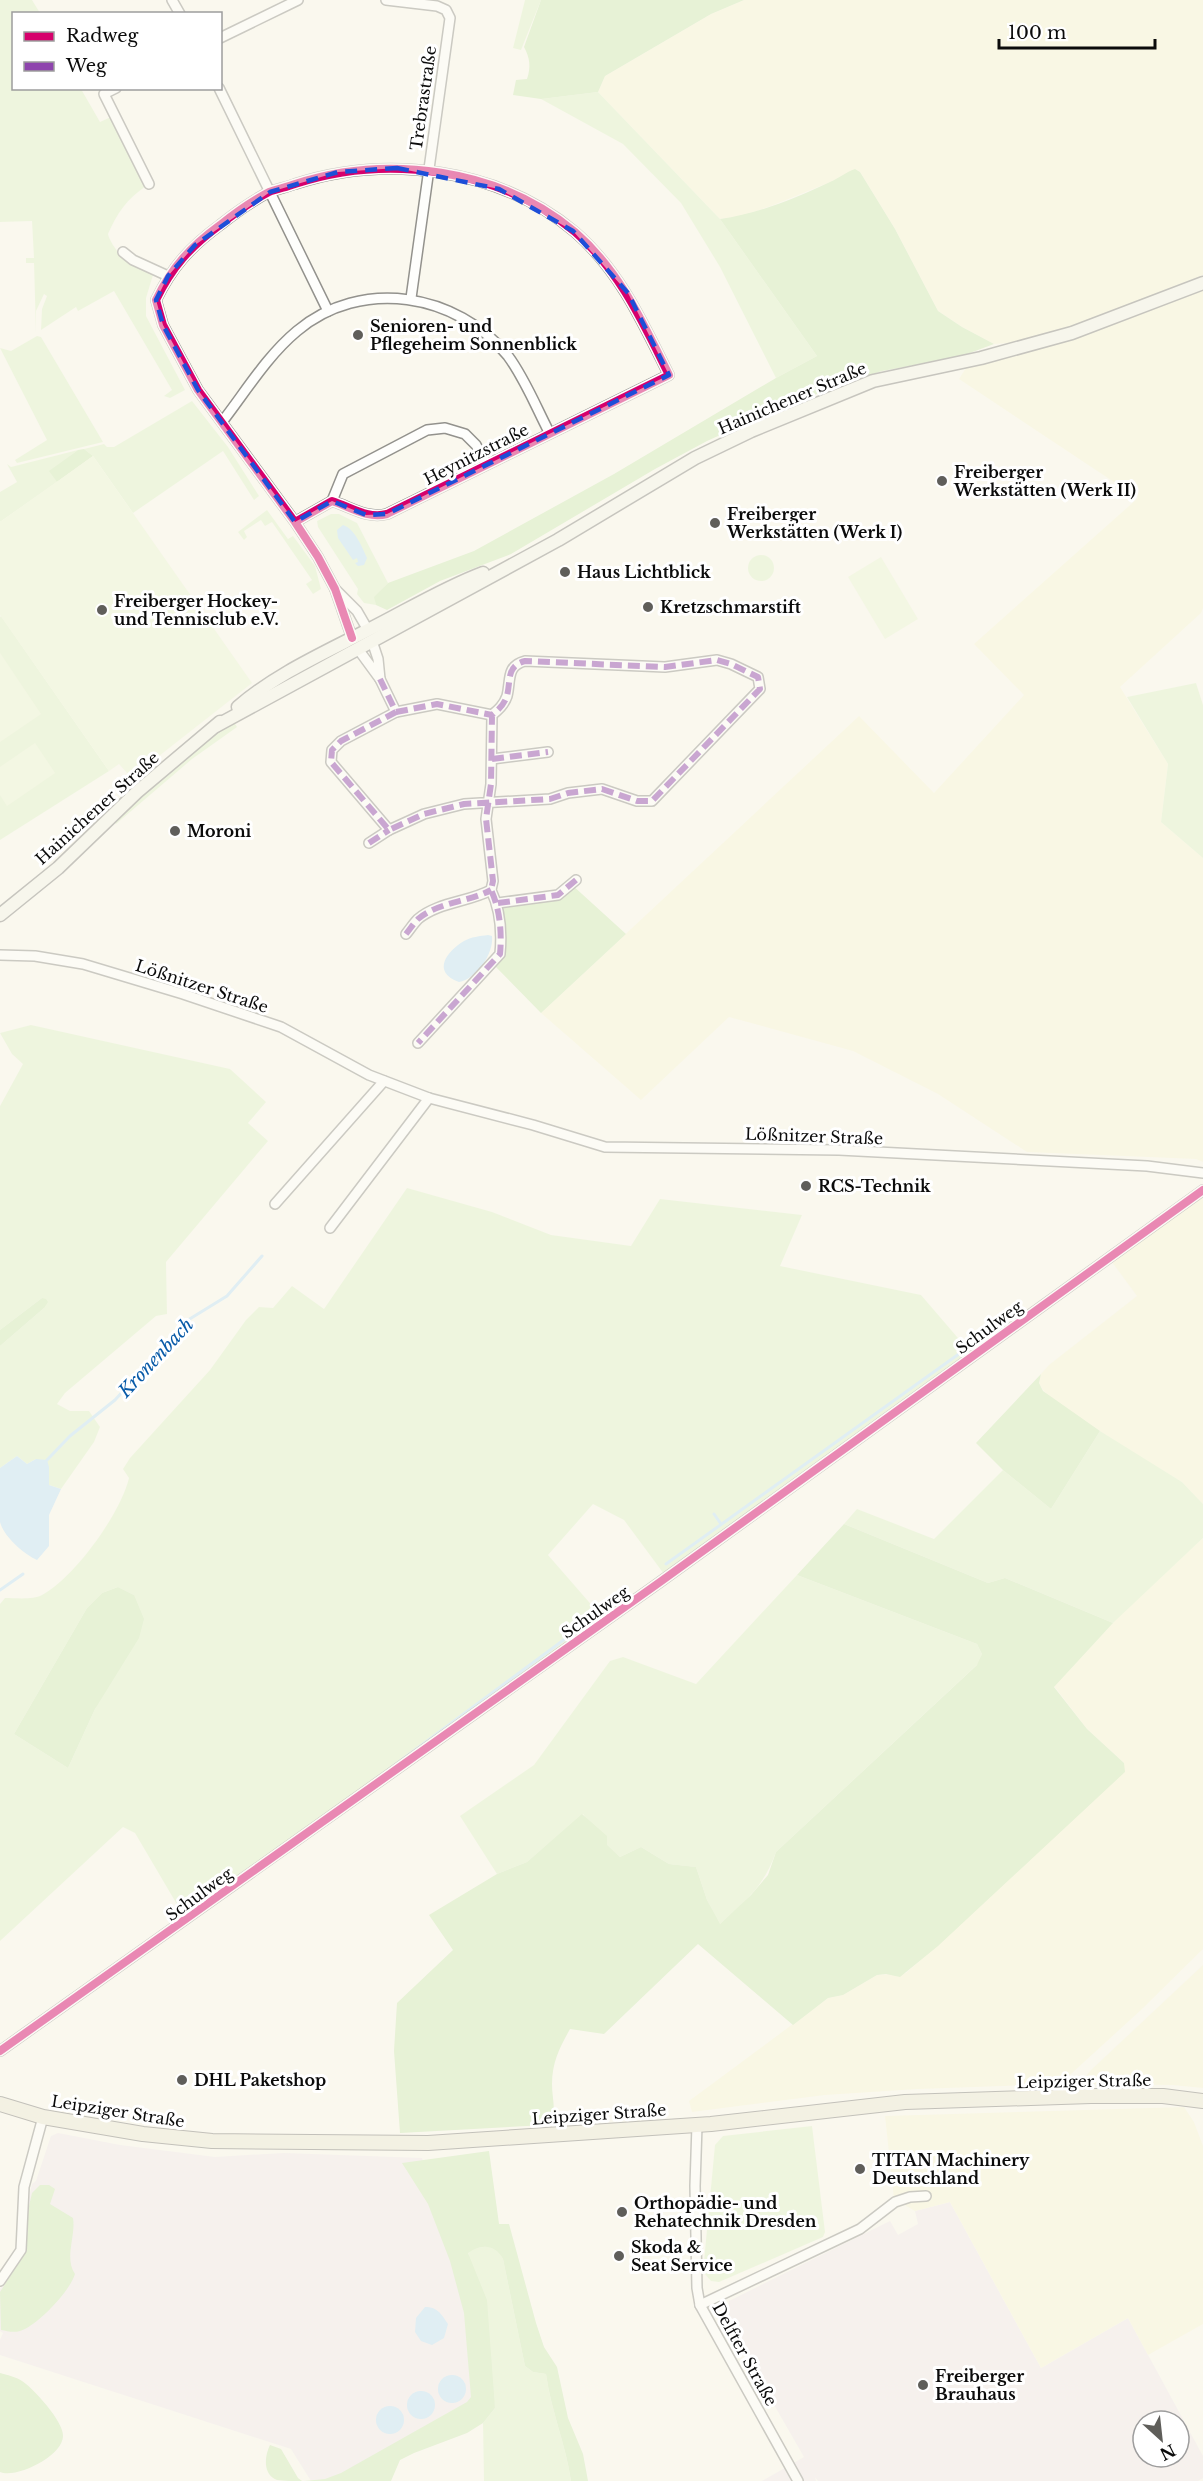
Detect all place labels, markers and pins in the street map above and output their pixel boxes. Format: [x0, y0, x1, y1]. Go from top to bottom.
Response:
place label: Senioren- und Pflegeheim Sonnenblick [370, 316, 577, 354]
marker: Senioren- und Pflegeheim Sonnenblick [351, 328, 365, 342]
place label: Freiberger Werkstätten (Werk II) [953, 462, 1136, 500]
marker: Freiberger Werkstätten (Werk II) [935, 474, 949, 488]
place label: Freiberger Werkstätten (Werk I) [726, 504, 902, 542]
marker: Freiberger Werkstätten (Werk I) [708, 516, 722, 530]
place label: Haus Lichtblick [577, 562, 711, 582]
marker: Haus Lichtblick [558, 565, 572, 579]
place label: Freiberger Hockey- und Tennisclub e.V. [114, 591, 279, 629]
place label: Kretzschmarstift [660, 597, 802, 617]
marker: Kretzschmarstift [641, 600, 655, 614]
marker: Freiberger Hockey- und Tennisclub e.V. [95, 603, 109, 617]
place label: Moroni [187, 821, 252, 841]
marker: Moroni [168, 824, 182, 838]
place label: RCS-Technik [818, 1176, 931, 1196]
marker: RCS-Technik [799, 1179, 813, 1193]
place label: DHL Paketshop [194, 2070, 326, 2090]
marker: DHL Paketshop [175, 2073, 189, 2087]
place label: TITAN Machinery Deutschland [872, 2150, 1030, 2188]
marker: TITAN Machinery Deutschland [853, 2162, 867, 2176]
place label: Orthopädie- und Rehatechnik Dresden [634, 2193, 817, 2231]
marker: Orthopädie- und Rehatechnik Dresden [615, 2205, 629, 2219]
place label: Skoda & Seat Service [631, 2237, 733, 2275]
marker: Skoda & Seat Service [612, 2249, 626, 2263]
place label: Freiberger Brauhaus [935, 2366, 1024, 2404]
marker: Freiberger Brauhaus [916, 2378, 930, 2392]

